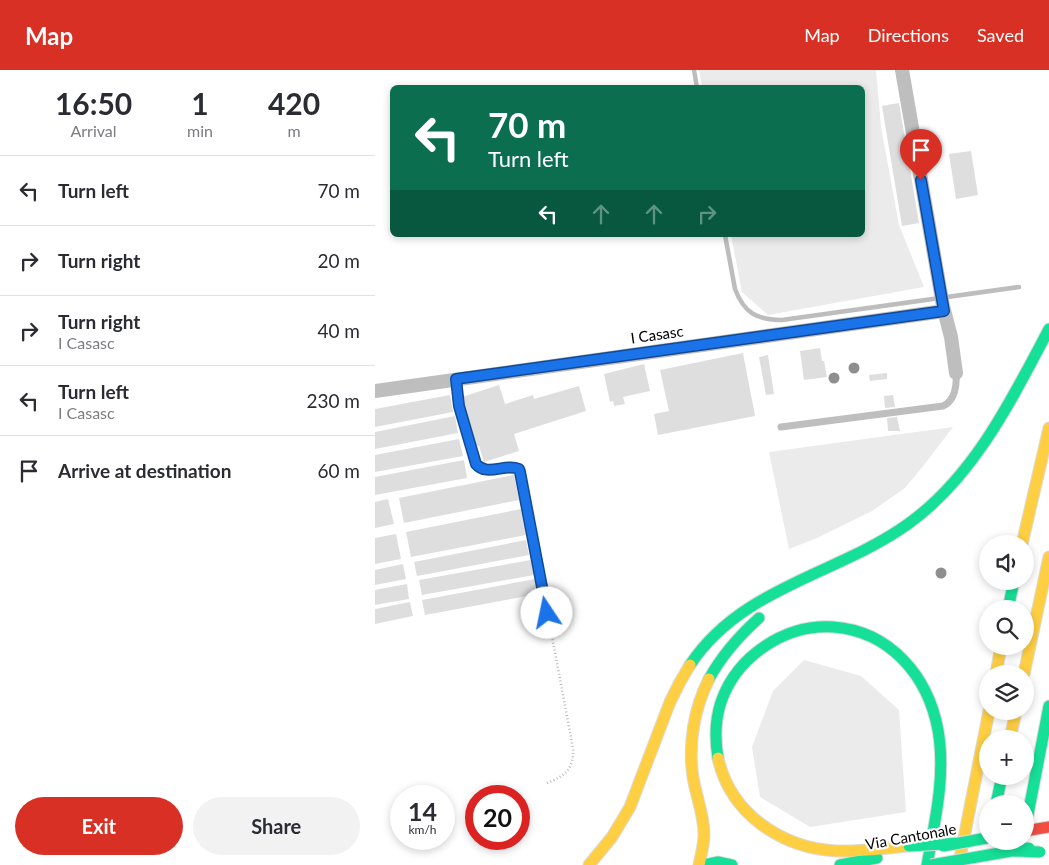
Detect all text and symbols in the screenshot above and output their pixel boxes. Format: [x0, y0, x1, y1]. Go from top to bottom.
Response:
text: Map [25, 21, 73, 50]
text: Map [804, 24, 840, 46]
text: Directions [868, 24, 949, 46]
text: Saved [977, 24, 1024, 46]
text: 16:50 [55, 85, 132, 121]
text: 1 [191, 85, 209, 121]
text: 420 [268, 85, 320, 121]
text: 70 m [488, 103, 566, 145]
icon: left [405, 105, 470, 170]
text: Arrival [70, 121, 117, 140]
text: min [187, 121, 213, 140]
text: m [287, 121, 301, 140]
pin [900, 129, 942, 180]
icon: arrive [907, 136, 935, 164]
text: Turn left [488, 145, 569, 172]
icon: left [15, 177, 43, 205]
text: Turn left [58, 179, 129, 202]
text: 70 m [317, 179, 360, 202]
icon: left [534, 200, 562, 228]
icon: ahead [587, 200, 615, 228]
icon: ahead [640, 200, 668, 228]
icon: right [693, 200, 721, 228]
icon: right [15, 247, 43, 275]
text: Turn right [58, 249, 140, 272]
text: 20 m [317, 249, 360, 272]
text: Turn right [58, 310, 140, 333]
icon: right [15, 317, 43, 345]
text: 40 m [317, 319, 360, 342]
street label: I Casasc [629, 321, 684, 347]
text: I Casasc [58, 333, 115, 352]
text: Turn left [58, 380, 129, 403]
icon: left [15, 387, 43, 415]
text: 230 m [306, 389, 360, 412]
text: I Casasc [58, 403, 115, 422]
icon: arrive [15, 457, 43, 485]
text: Arrive at destination [58, 459, 231, 482]
text: 60 m [317, 459, 360, 482]
map controls [979, 535, 1034, 850]
button: sound [979, 535, 1034, 590]
position arrow [520, 586, 572, 638]
button: search [979, 600, 1034, 655]
button: layers [979, 665, 1034, 720]
button: + [979, 730, 1034, 785]
speed limit sign: 20 [465, 785, 530, 850]
button: − [979, 795, 1034, 850]
text: 14 [408, 796, 437, 826]
button: Exit [15, 797, 183, 855]
button: Share [193, 797, 360, 855]
street label: Via Cantonale [864, 819, 958, 853]
text: km/h [408, 822, 437, 837]

